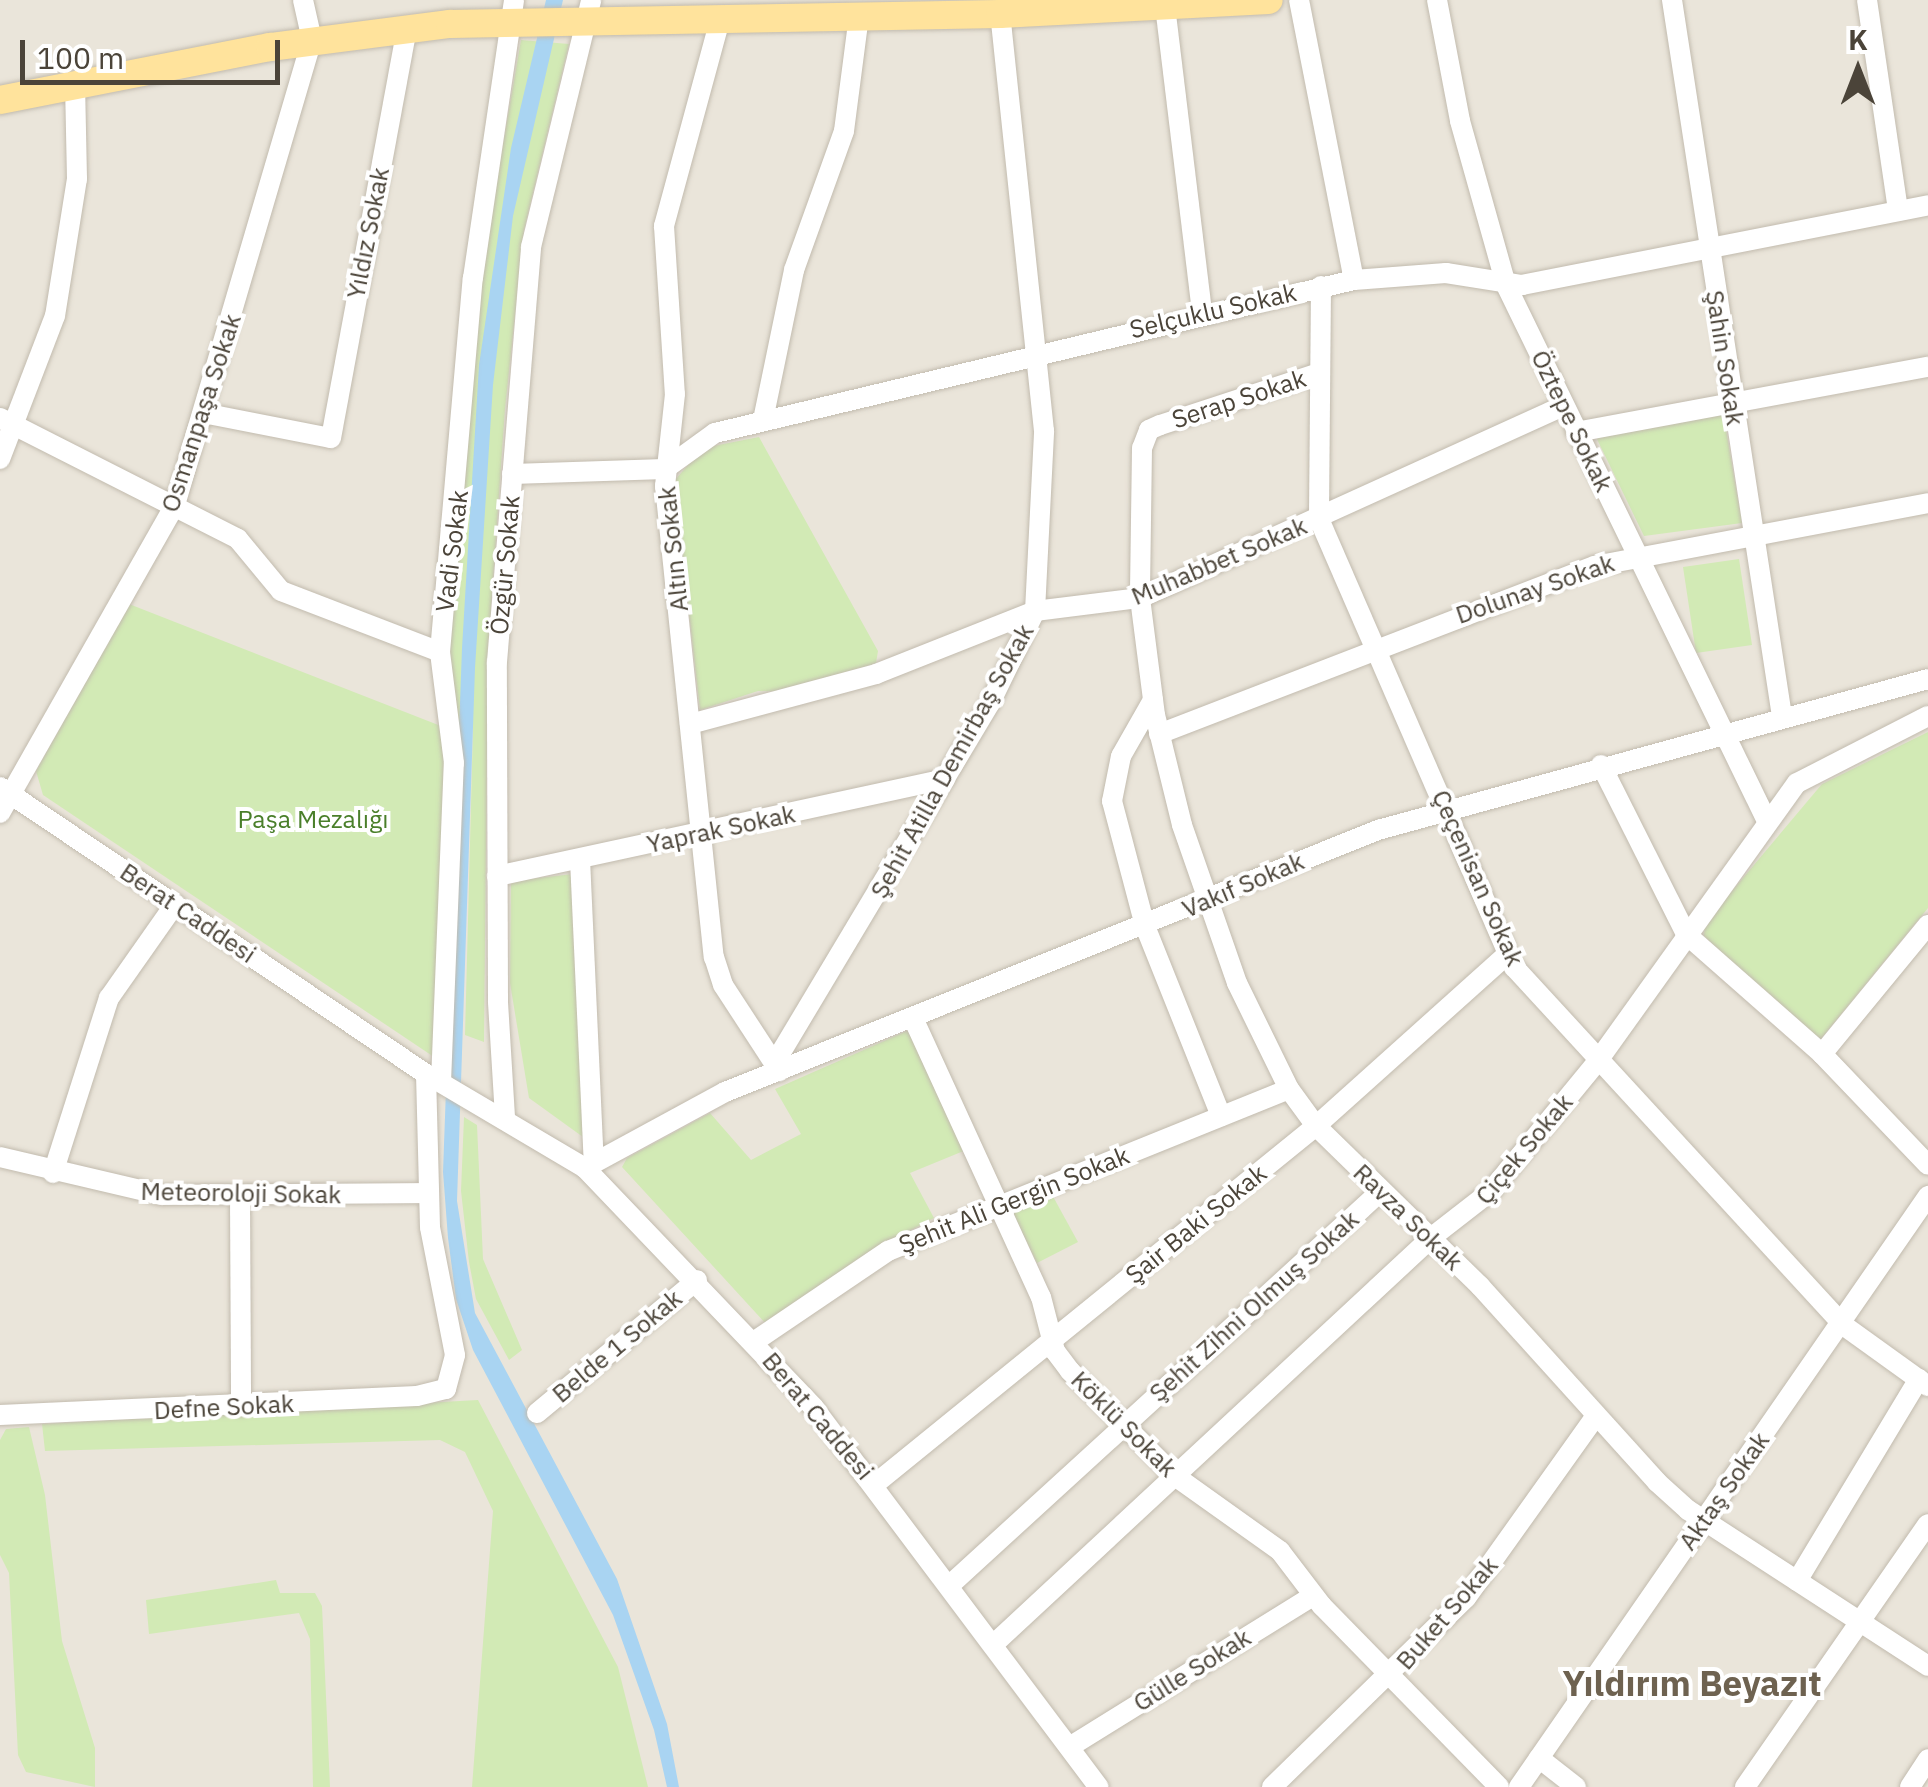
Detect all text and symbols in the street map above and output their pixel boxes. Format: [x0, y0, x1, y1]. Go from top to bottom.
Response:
scale bar [25, 20, 285, 82]
north arrow [1808, 20, 1908, 120]
text: K [1848, 21, 1868, 58]
text: 100 m [37, 38, 124, 77]
street label: Yıldız Sokak [341, 165, 395, 301]
street label: Selçuklu Sokak [1127, 277, 1299, 345]
street label: Şahin Sokak [1700, 288, 1750, 428]
street label: Osmanpaşa Sokak [155, 310, 247, 516]
street label: Öztepe Sokak [1525, 345, 1619, 497]
street label: Serap Sokak [1168, 363, 1310, 435]
street label: Altın Sokak [652, 485, 694, 613]
street label: Vadi Sokak [430, 488, 474, 614]
street label: Özgür Sokak [484, 494, 526, 636]
street label: Muhabbet Sokak [1127, 511, 1311, 611]
street label: Dolunay Sokak [1452, 548, 1618, 630]
street label: Şehit Atilla Demirbaş Sokak [864, 619, 1040, 903]
street label: Çeçenisan Sokak [1426, 785, 1530, 971]
street label: Yaprak Sokak [644, 799, 798, 859]
park label: Paşa Mezalığı [237, 804, 389, 834]
street label: Vakıf Sokak [1178, 846, 1308, 924]
street label: Berat Caddesi [114, 857, 262, 969]
street label: Çiçek Sokak [1469, 1088, 1579, 1210]
street label: Şehit Ali Gergin Sokak [894, 1140, 1134, 1260]
street label: Şair Baki Sokak [1120, 1158, 1272, 1290]
street label: Ravza Sokak [1347, 1158, 1469, 1276]
street label: Meteoroloji Sokak [140, 1176, 342, 1210]
street label: Şehit Zihni Olmuş Sokak [1143, 1204, 1365, 1408]
street label: Belde 1 Sokak [546, 1283, 688, 1409]
street label: Berat Caddesi [756, 1346, 880, 1486]
street label: Köklü Sokak [1065, 1365, 1183, 1483]
street label: Defne Sokak [153, 1388, 295, 1426]
street label: Aktaş Sokak [1672, 1426, 1776, 1556]
street label: Buket Sokak [1390, 1550, 1504, 1676]
street label: Gülle Sokak [1128, 1622, 1256, 1718]
district label: Yıldırım Beyazıt [1562, 1662, 1822, 1704]

